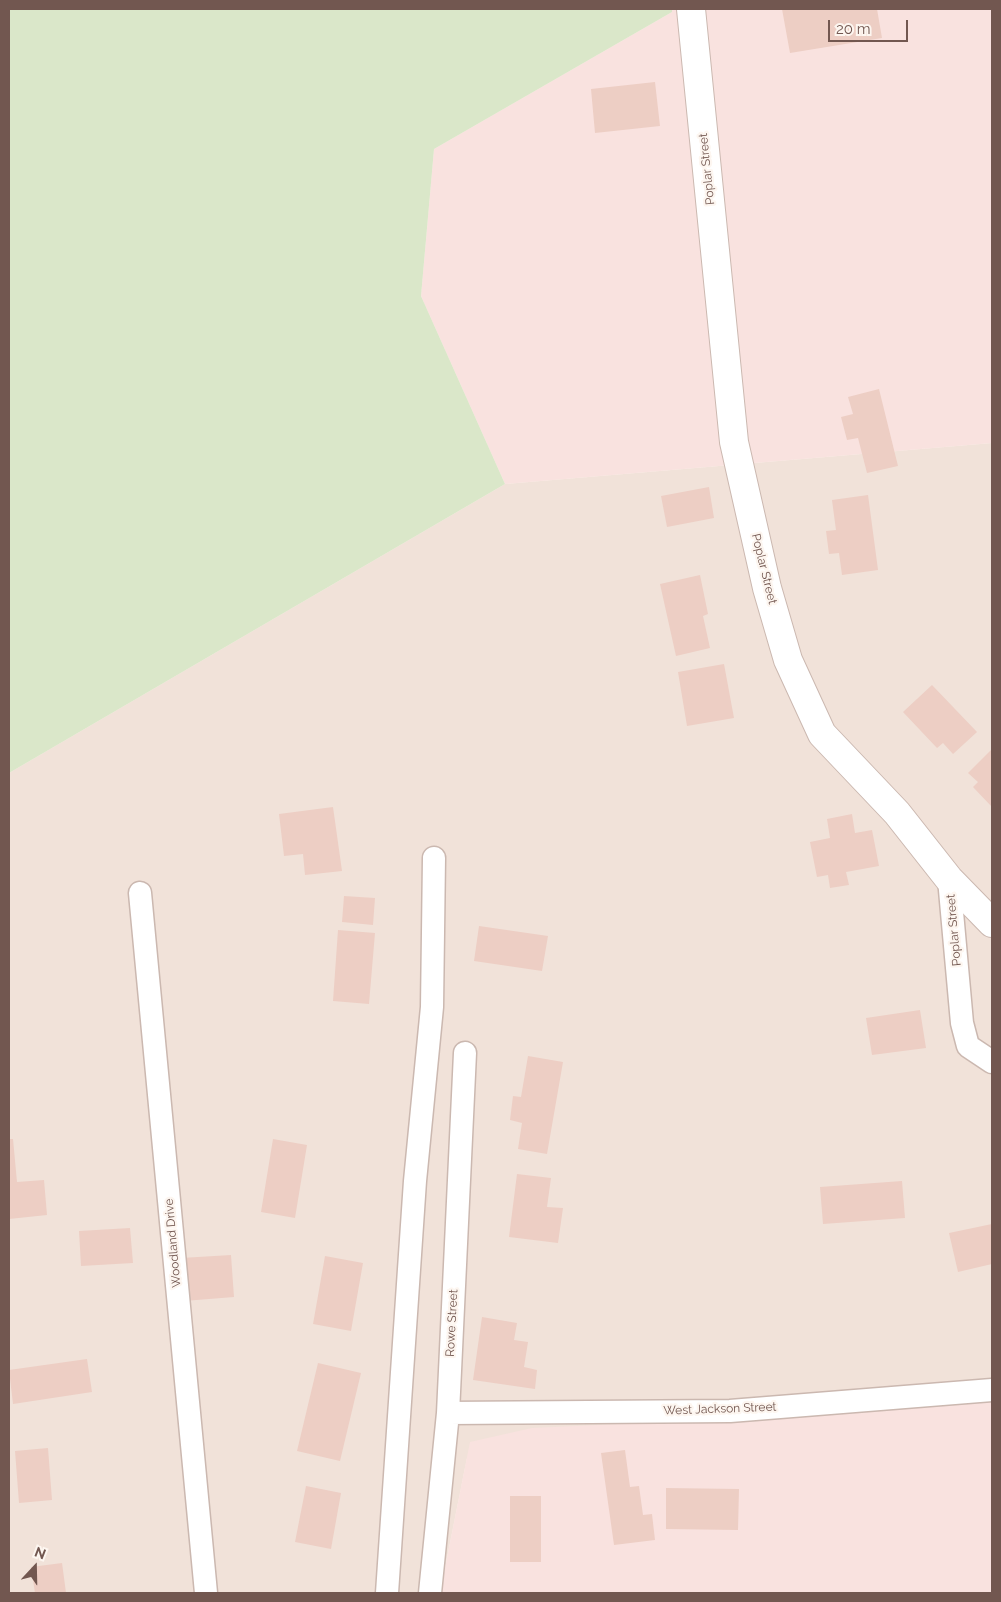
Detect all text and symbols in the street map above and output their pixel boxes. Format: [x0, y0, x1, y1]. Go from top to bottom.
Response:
scale bar [831, 10, 911, 42]
text: 20 m [836, 20, 871, 38]
street label: Poplar Street [696, 132, 718, 206]
street label: Poplar Street [748, 532, 780, 606]
street label: Poplar Street [944, 893, 964, 967]
street label: Woodland Drive [162, 1198, 184, 1288]
street label: Rowe Street [443, 1289, 461, 1357]
street label: West Jackson Street [663, 1400, 777, 1418]
north arrow [10, 1542, 60, 1592]
text: N [33, 1544, 48, 1562]

